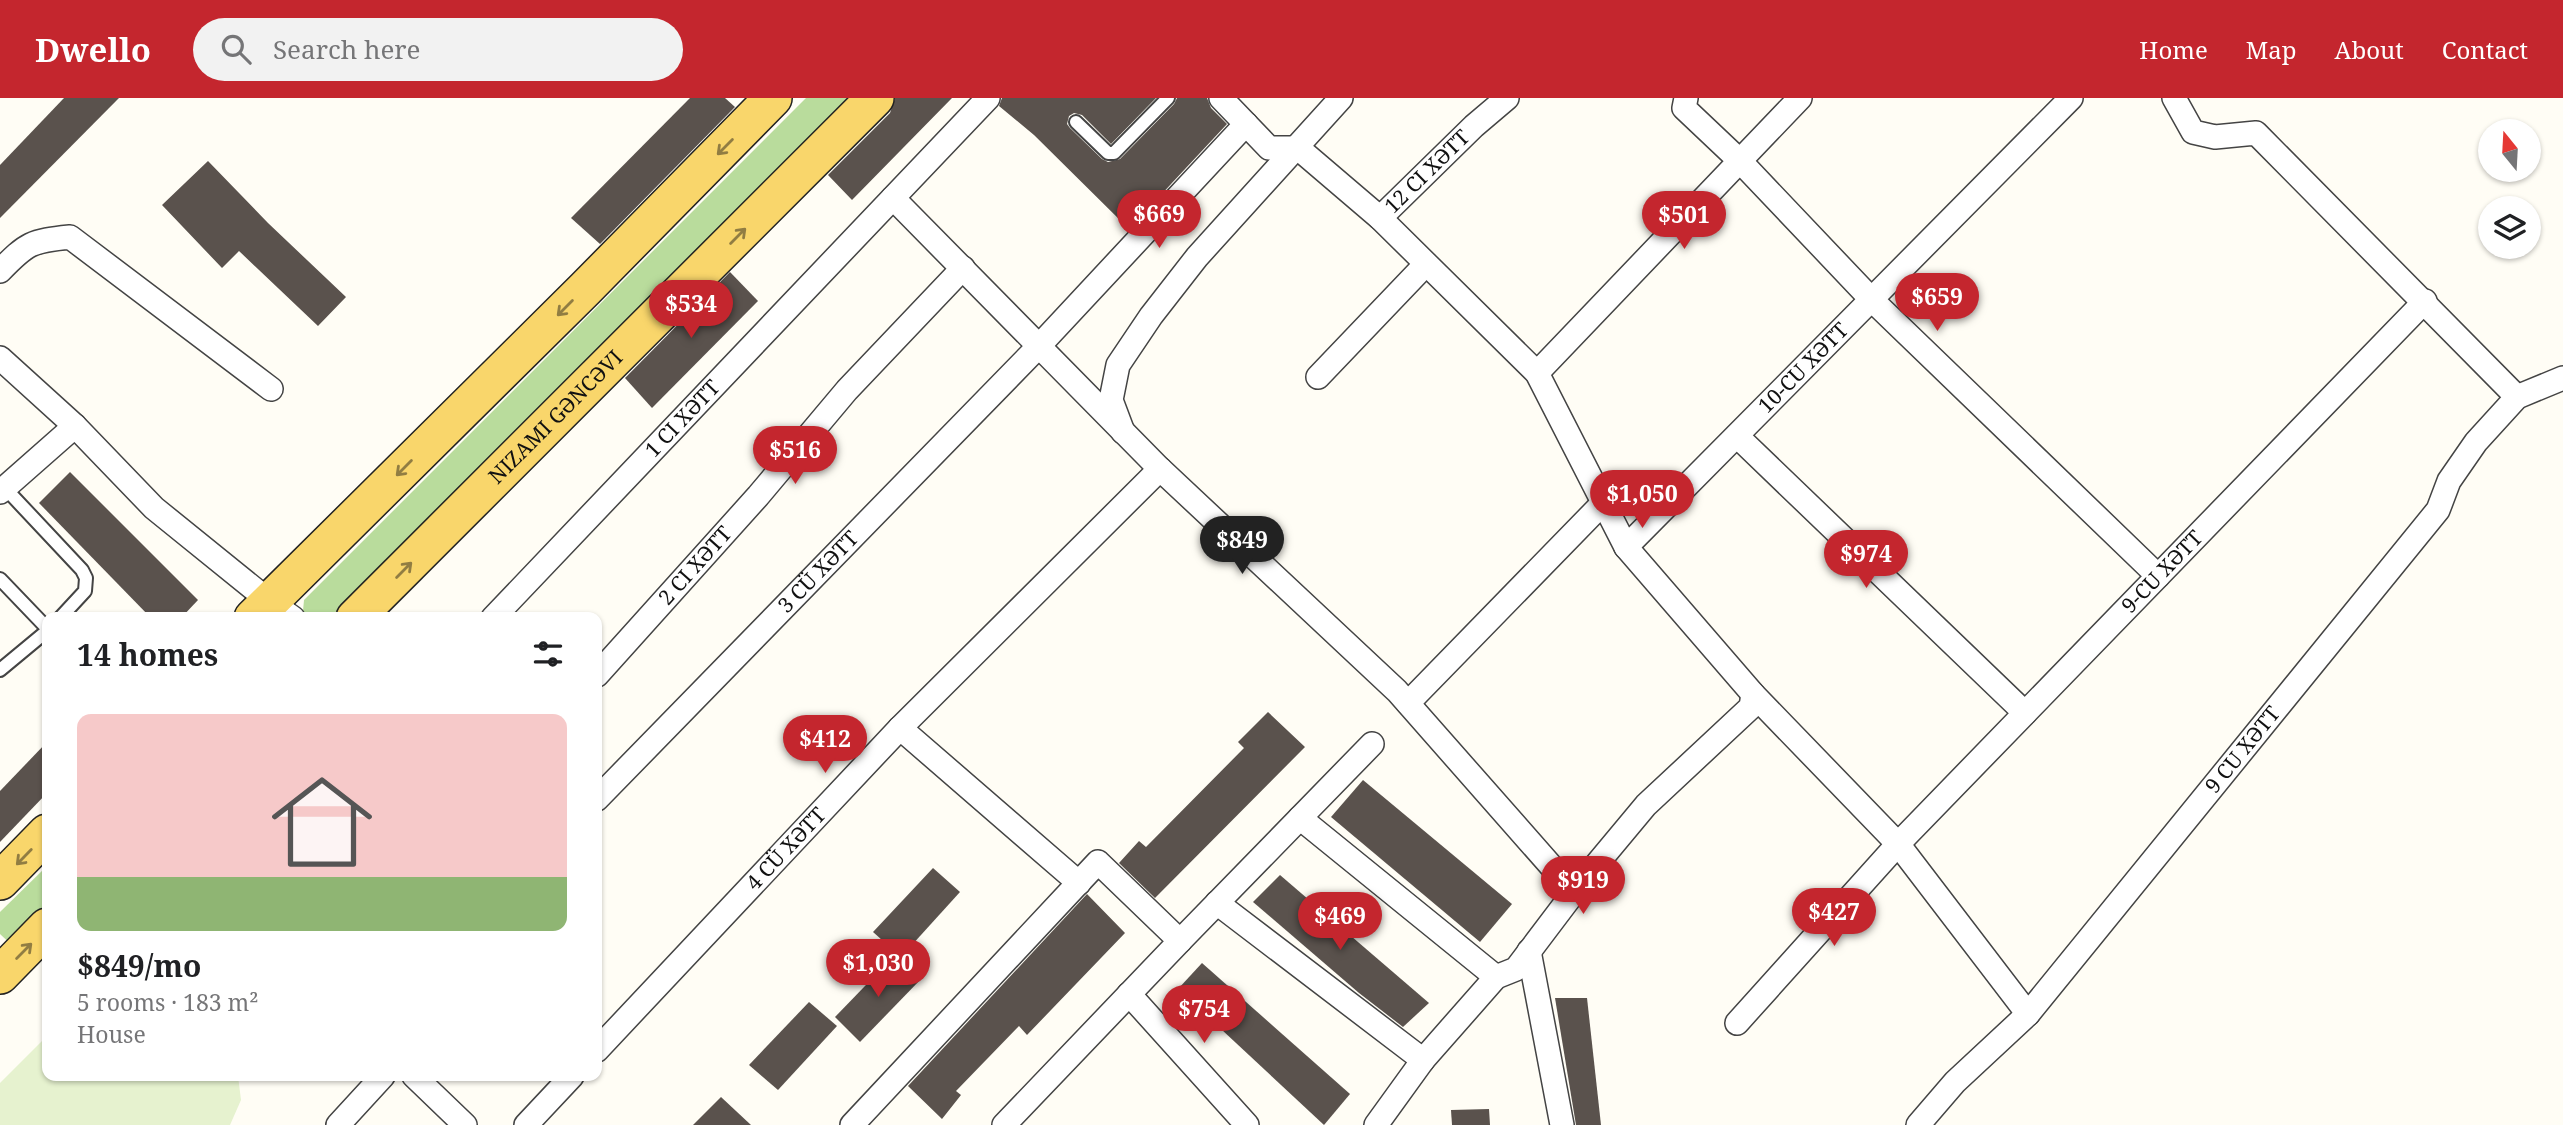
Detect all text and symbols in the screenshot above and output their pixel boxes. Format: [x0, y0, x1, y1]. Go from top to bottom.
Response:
search box [193, 18, 683, 81]
text: Dwello [35, 27, 151, 72]
icon: search [217, 30, 255, 68]
text: Search here [273, 31, 421, 67]
text: Home [2139, 33, 2208, 66]
text: Map [2246, 33, 2297, 66]
text: About [2335, 33, 2404, 66]
text: Contact [2442, 33, 2528, 66]
north arrow [2478, 119, 2541, 182]
map controls [2478, 119, 2541, 259]
street label: 12 CI XƏTT [1378, 123, 1475, 219]
one-way arrow [717, 138, 734, 155]
pin: $669 [1118, 190, 1200, 250]
pin: $501 [1643, 192, 1725, 251]
button: layers [2478, 196, 2541, 259]
text: $669 [1133, 197, 1185, 229]
text: $501 [1658, 198, 1710, 230]
one-way arrow [729, 227, 746, 244]
pin: $659 [1896, 274, 1978, 333]
pin: $534 [650, 280, 732, 340]
text: $659 [1911, 280, 1963, 312]
text: $534 [665, 287, 717, 319]
one-way arrow [557, 300, 574, 317]
street label: 10-CU XƏTT [1752, 316, 1854, 419]
street label: NIZAMI GƏNCƏVI [482, 343, 628, 490]
street label: 1 CI XƏTT [638, 373, 726, 463]
pin: $516 [754, 426, 836, 486]
text: $516 [769, 433, 821, 465]
one-way arrow [395, 460, 412, 477]
pin: $1,050 [1585, 470, 1699, 530]
text: $1,050 [1606, 477, 1678, 509]
pin: $849 [1201, 517, 1283, 576]
street label: 2 CI XƏTT [652, 520, 737, 610]
text: $849 [1216, 523, 1268, 555]
street label: 9-CU XƏTT [2115, 523, 2208, 619]
street label: 3 CÜ XƏTT [771, 524, 864, 619]
pin: $974 [1825, 531, 1907, 590]
text: $974 [1840, 537, 1892, 569]
one-way arrow [395, 561, 412, 578]
text: 14 homes [77, 634, 218, 675]
icon: filters [529, 635, 567, 673]
street label: 9 CU XƏTT [2198, 700, 2286, 799]
pin: $412 [784, 716, 866, 775]
text: $412 [799, 722, 851, 754]
icon: home [259, 759, 385, 885]
street label: 4 CÜ XƏTT [739, 801, 831, 896]
one-way arrow [15, 848, 32, 865]
pin: $919 [1542, 856, 1624, 916]
text: $919 [1557, 863, 1609, 895]
pin: $427 [1793, 888, 1875, 948]
pin: $469 [1299, 892, 1381, 952]
text: $427 [1808, 895, 1860, 927]
text: $469 [1314, 899, 1366, 931]
pin: $1,030 [821, 940, 935, 999]
one-way arrow [15, 942, 32, 959]
text: $849/mo [77, 945, 201, 986]
text: $1,030 [842, 946, 914, 978]
text: 5 rooms · 183 m² [77, 986, 259, 1018]
pin: $754 [1163, 986, 1245, 1045]
text: $754 [1178, 992, 1230, 1024]
text: House [77, 1018, 146, 1050]

